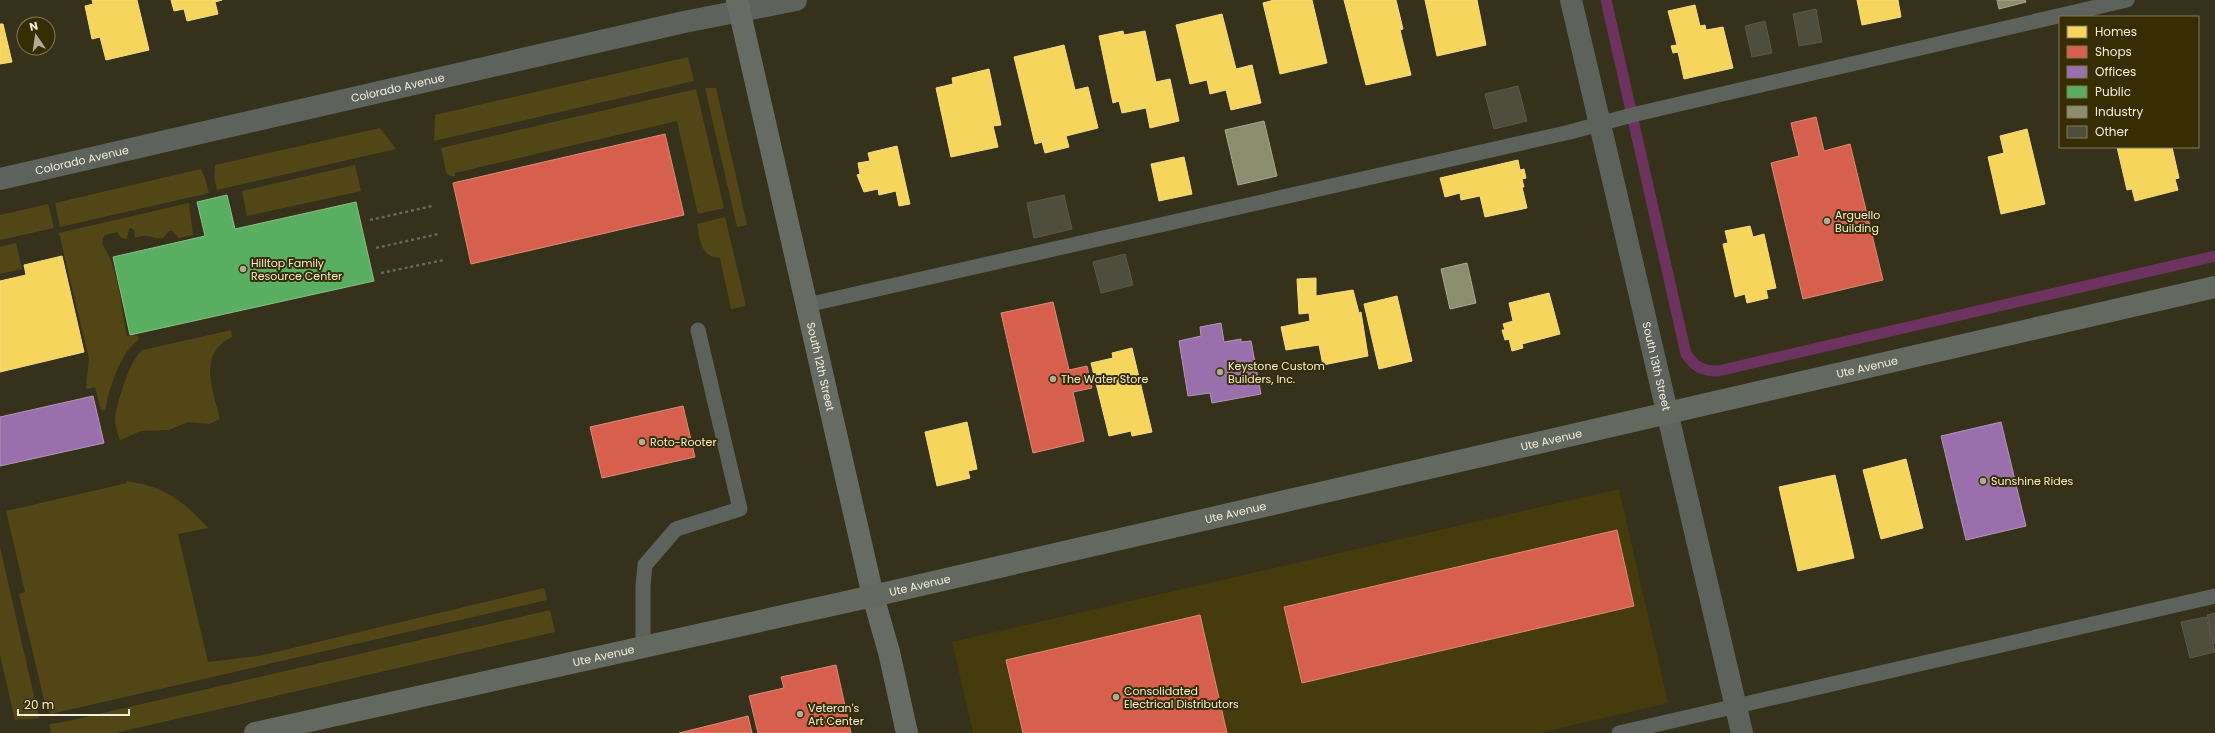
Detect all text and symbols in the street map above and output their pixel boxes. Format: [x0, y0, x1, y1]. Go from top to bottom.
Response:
north arrow [16, 16, 56, 56]
legend [2059, 16, 2199, 148]
text: N [28, 18, 40, 35]
text: Homes [2095, 23, 2137, 40]
text: Shops [2095, 43, 2132, 60]
text: Offices [2095, 63, 2136, 80]
street label: Colorado Avenue [349, 69, 446, 106]
text: Public [2095, 83, 2131, 100]
text: Industry [2095, 103, 2144, 120]
text: Other [2095, 123, 2129, 140]
street label: Colorado Avenue [33, 142, 130, 179]
place label: Arguello Building [1835, 207, 1880, 236]
marker: Arguello Building [1822, 216, 1832, 226]
place label: Hilltop Family Resource Center [251, 255, 342, 284]
marker: Hilltop Family Resource Center [238, 264, 248, 274]
street label: South 13th Street [1638, 320, 1675, 412]
street label: South 12th Street [803, 321, 839, 413]
street label: Ute Avenue [1835, 352, 1899, 382]
place label: Keystone Custom Builders, Inc. [1228, 358, 1325, 387]
marker: Keystone Custom Builders, Inc. [1215, 367, 1225, 377]
place label: The Water Store [1061, 371, 1148, 387]
marker: The Water Store [1048, 374, 1058, 384]
street label: Ute Avenue [1519, 425, 1584, 455]
place label: Roto-Rooter [650, 434, 717, 450]
marker: Roto-Rooter [637, 437, 647, 447]
place label: Sunshine Rides [1991, 473, 2073, 489]
marker: Sunshine Rides [1978, 476, 1988, 486]
street label: Ute Avenue [1203, 498, 1268, 527]
street label: Ute Avenue [887, 570, 952, 600]
street label: Ute Avenue [571, 641, 636, 670]
place label: Consolidated Electrical Distributors [1124, 683, 1239, 712]
scale bar [18, 691, 129, 717]
marker: Consolidated Electrical Distributors [1111, 692, 1121, 702]
text: 20 m [24, 696, 54, 713]
place label: Veteran's Art Center [808, 700, 864, 729]
marker: Veteran's Art Center [795, 709, 805, 719]

